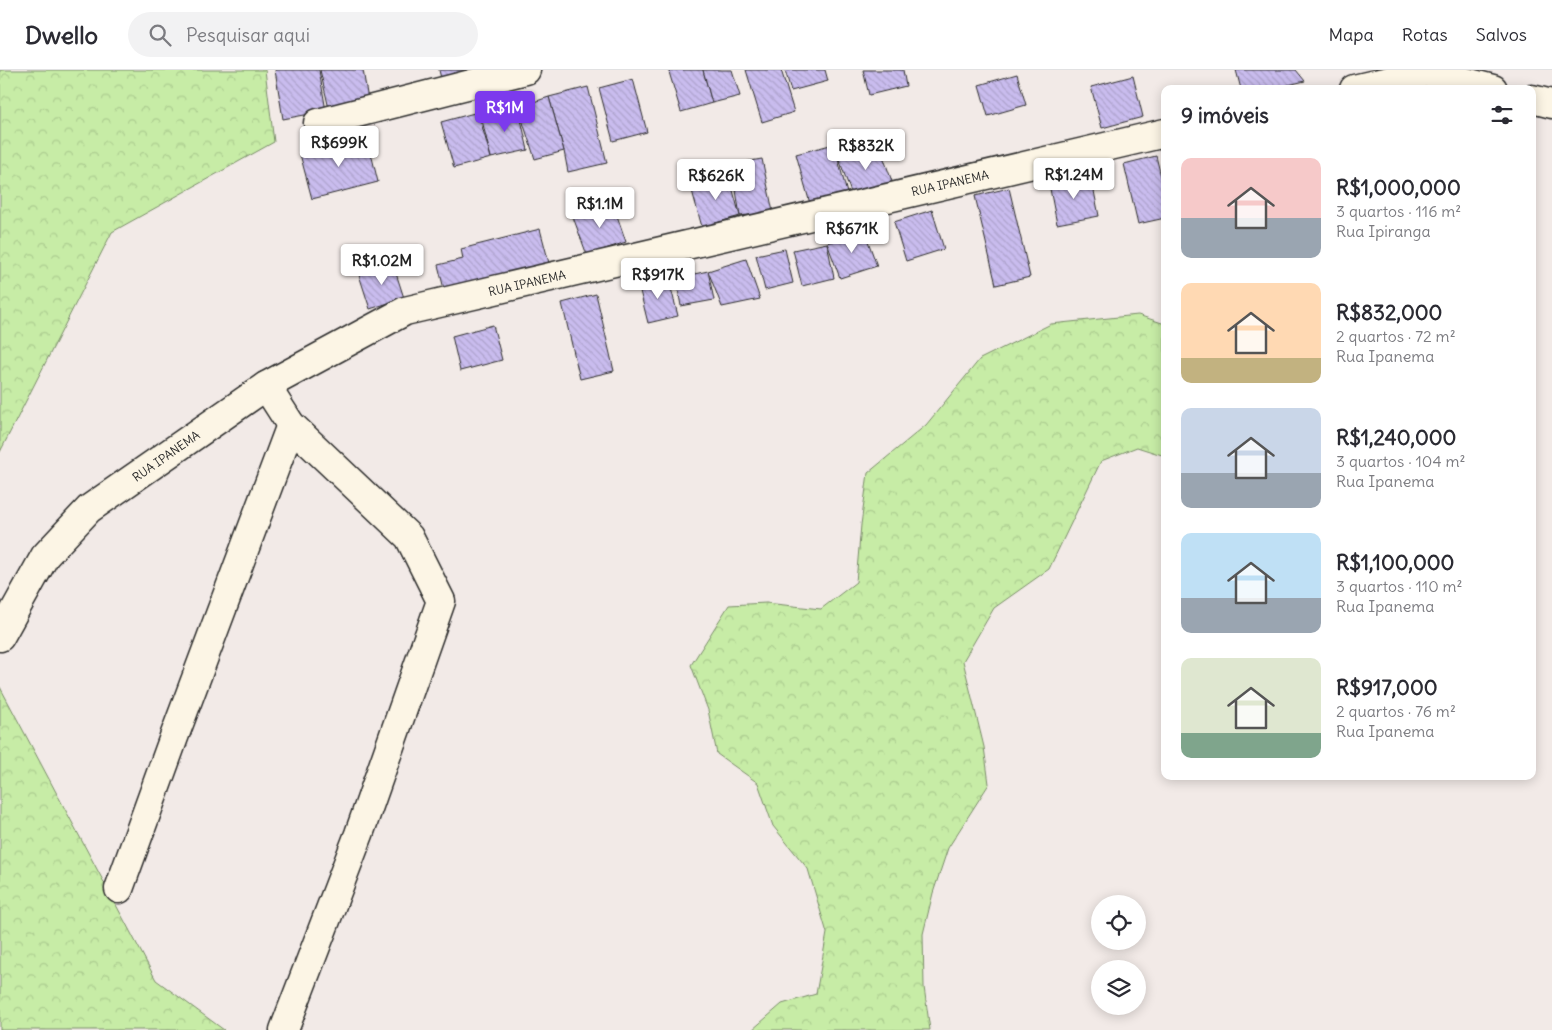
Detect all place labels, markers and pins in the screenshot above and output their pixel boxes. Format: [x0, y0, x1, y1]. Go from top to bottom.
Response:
pin: R$1M [475, 90, 535, 133]
pin: R$699K [298, 126, 380, 168]
pin: R$832K [825, 128, 907, 171]
pin: R$626K [675, 158, 757, 201]
pin: R$1.24M [1028, 158, 1120, 200]
pin: R$1.1M [559, 186, 641, 229]
pin: R$671K [811, 212, 893, 254]
pin: R$1.02M [336, 244, 428, 286]
pin: R$917K [617, 258, 699, 300]

